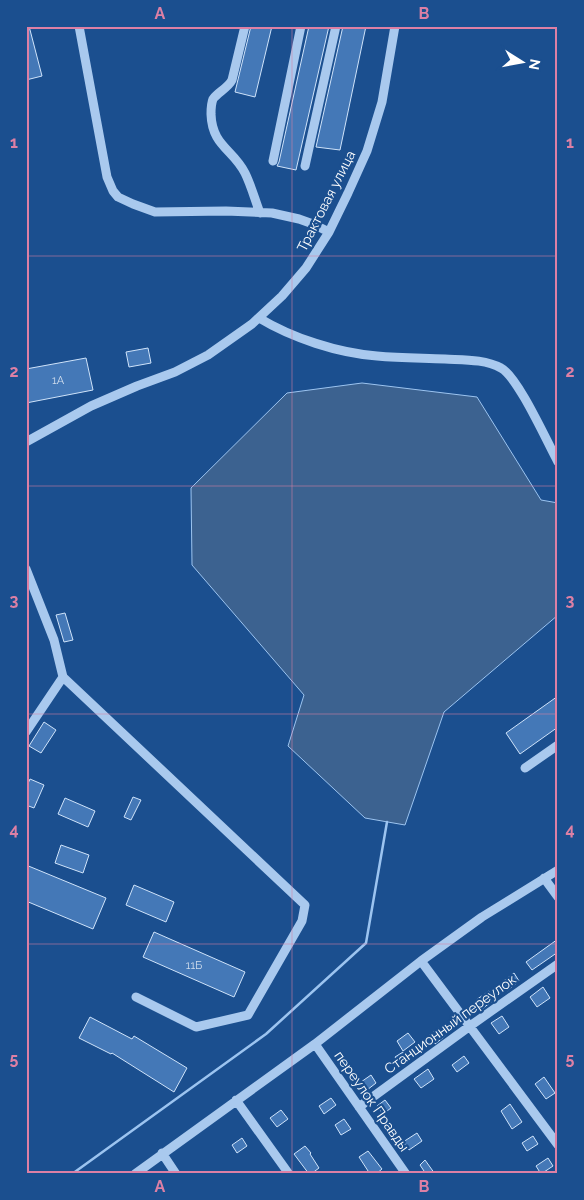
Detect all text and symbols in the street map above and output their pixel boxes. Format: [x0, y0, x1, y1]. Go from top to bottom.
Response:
text: A [155, 4, 166, 23]
text: B [419, 4, 430, 23]
north arrow [496, 38, 546, 88]
text: N [526, 58, 544, 71]
text: 1 [10, 133, 18, 152]
text: 1 [566, 133, 574, 152]
street label: Трактовая улица [294, 148, 358, 254]
text: 2 [9, 362, 19, 381]
text: 2 [565, 362, 575, 381]
house number: 1А [52, 374, 65, 387]
text: 3 [10, 591, 19, 610]
text: 3 [566, 591, 575, 610]
text: 4 [9, 820, 19, 839]
text: 4 [565, 820, 575, 839]
house number: 11Б [186, 959, 202, 972]
street label: Станционный переулок [381, 971, 519, 1077]
street label: переулок Правды [331, 1048, 413, 1154]
text: 5 [10, 1049, 19, 1068]
text: 5 [566, 1049, 575, 1068]
text: A [155, 1177, 166, 1196]
text: B [419, 1177, 430, 1196]

